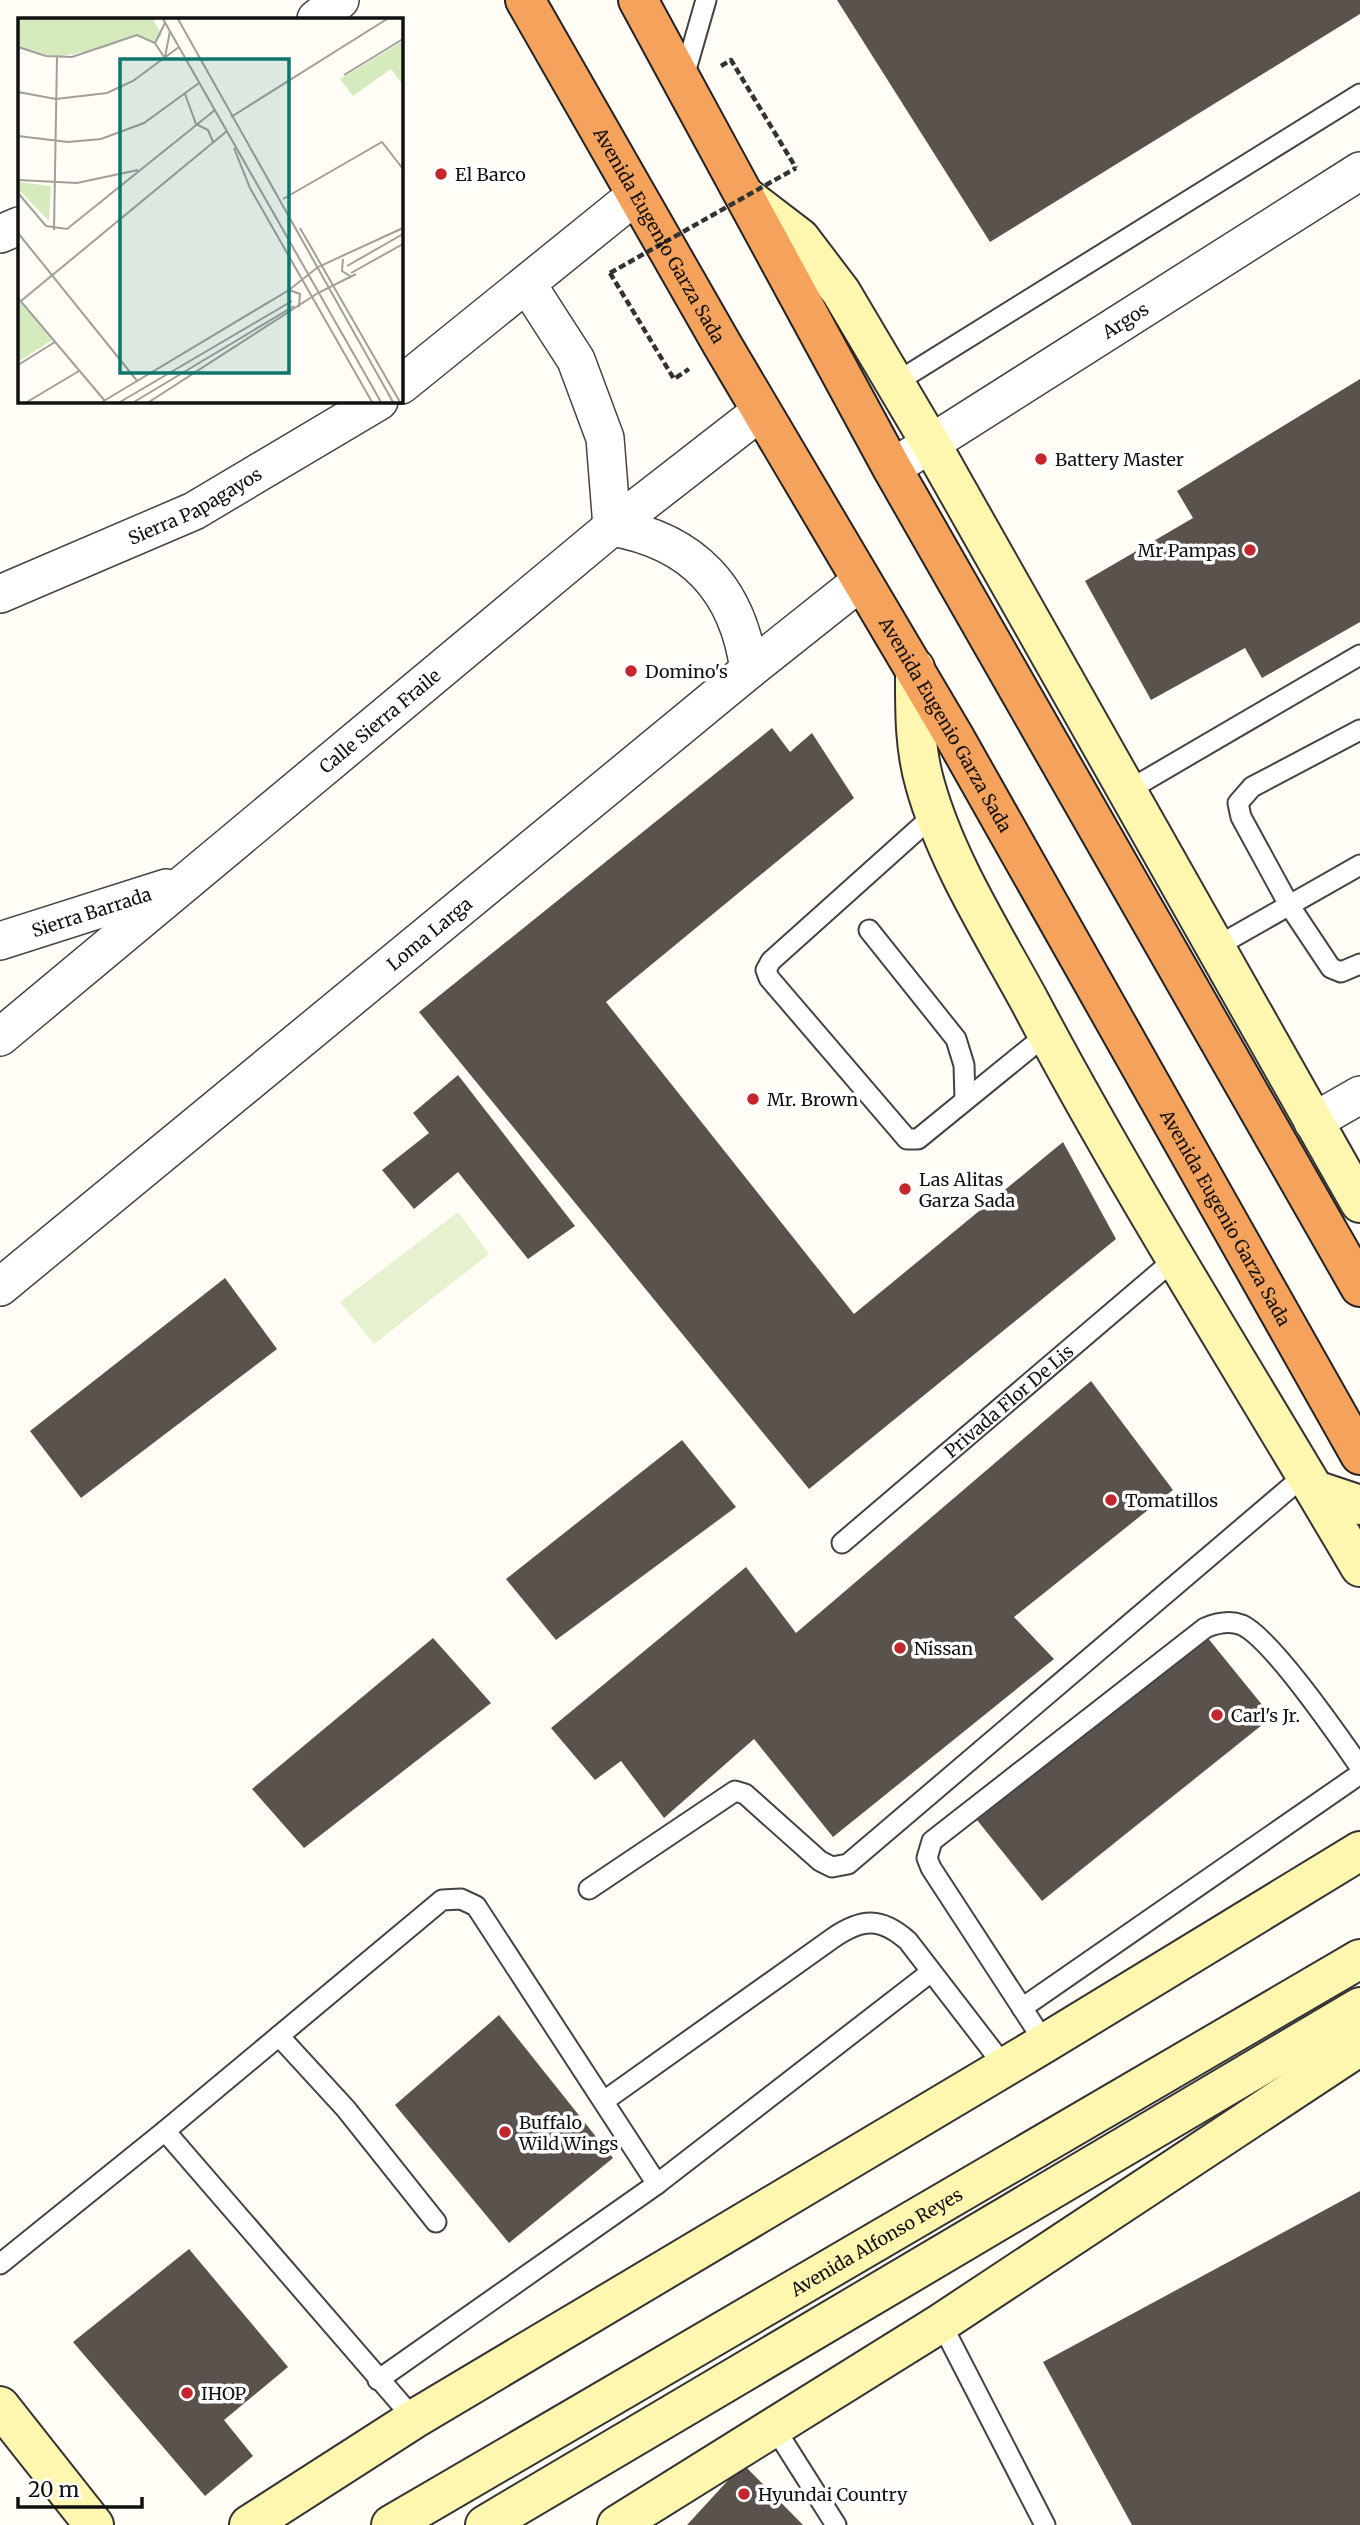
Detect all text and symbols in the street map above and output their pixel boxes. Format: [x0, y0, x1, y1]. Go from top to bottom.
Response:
inset map [18, 18, 402, 402]
street label: Avenida Eugenio Garza Sada [588, 122, 731, 348]
place label: El Barco [455, 163, 526, 186]
marker: El Barco [433, 166, 449, 182]
street label: Argos [1097, 297, 1153, 344]
place label: Battery Master [1055, 448, 1184, 471]
marker: Battery Master [1033, 451, 1049, 467]
street label: Sierra Papagayos [125, 462, 266, 549]
place label: Mr Pampas [1138, 539, 1236, 562]
marker: Mr Pampas [1242, 542, 1258, 558]
street label: Avenida Eugenio Garza Sada [874, 612, 1017, 837]
place label: Domino's [645, 660, 728, 683]
marker: Domino's [623, 663, 639, 679]
street label: Calle Sierra Fraile [314, 664, 445, 778]
street label: Sierra Barrada [29, 882, 155, 942]
street label: Loma Larga [382, 892, 477, 975]
place label: Mr. Brown [767, 1088, 858, 1111]
marker: Mr. Brown [745, 1091, 761, 1107]
street label: Avenida Eugenio Garza Sada [1155, 1104, 1296, 1330]
place label: Las Alitas Garza Sada [919, 1168, 1016, 1212]
marker: Las Alitas Garza Sada [897, 1181, 913, 1197]
street label: Privada Flor De Lis [939, 1339, 1078, 1462]
place label: Tomatillos [1125, 1489, 1218, 1512]
marker: Tomatillos [1103, 1492, 1119, 1508]
place label: Nissan [914, 1637, 973, 1660]
marker: Nissan [892, 1640, 908, 1656]
place label: Carl's Jr. [1231, 1704, 1300, 1727]
marker: Carl's Jr. [1209, 1707, 1225, 1723]
place label: Buffalo Wild Wings [518, 2111, 619, 2155]
marker: Buffalo Wild Wings [497, 2124, 513, 2140]
street label: Avenida Alfonso Reyes [785, 2182, 967, 2301]
place label: IHOP [201, 2382, 247, 2405]
marker: IHOP [179, 2385, 195, 2401]
scale bar [18, 2466, 142, 2510]
text: 20 m [28, 2476, 80, 2503]
place label: Hyundai Country [758, 2483, 908, 2506]
marker: Hyundai Country [736, 2486, 752, 2502]

